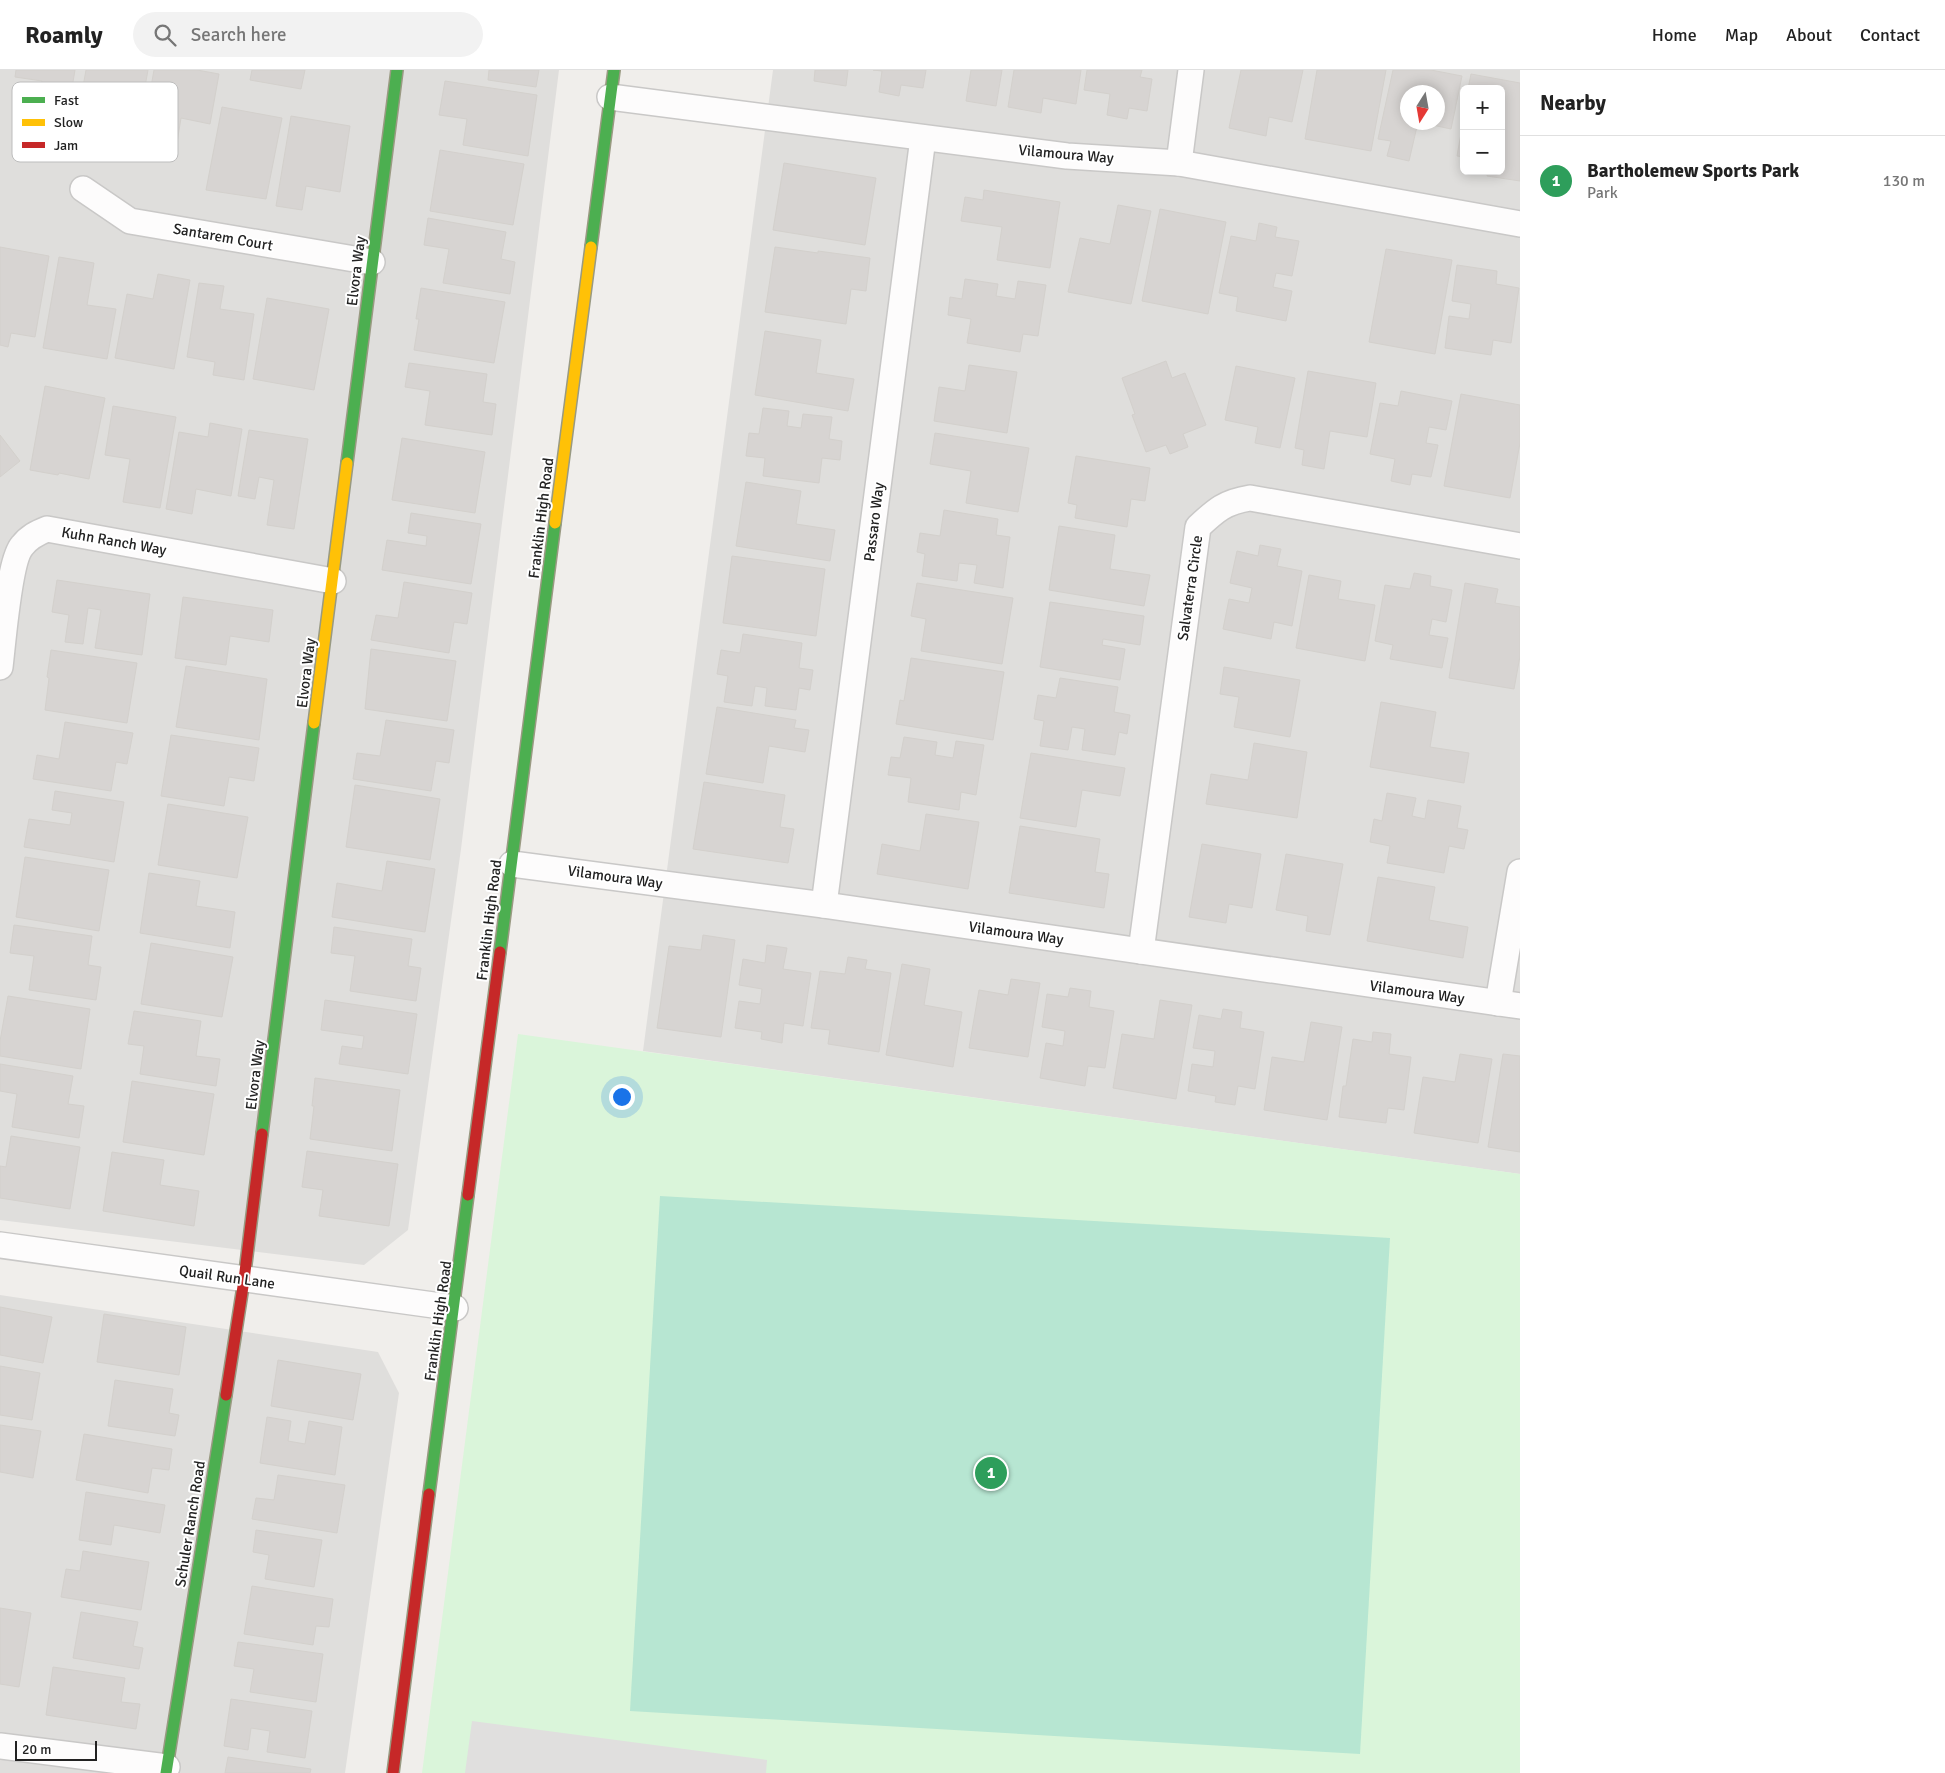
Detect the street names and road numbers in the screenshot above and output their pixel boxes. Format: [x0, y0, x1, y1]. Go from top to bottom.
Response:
street label: Vilamoura Way [1018, 141, 1114, 167]
street label: Santarem Court [172, 219, 274, 255]
street label: Elvora Way [343, 235, 369, 307]
street label: Franklin High Road [525, 457, 557, 579]
street label: Passaro Way [860, 481, 888, 563]
street label: Kuhn Ranch Way [60, 523, 168, 559]
street label: Salvaterra Circle [1174, 534, 1206, 642]
street label: Elvora Way [293, 637, 319, 709]
street label: Franklin High Road [473, 859, 505, 981]
street label: Vilamoura Way [566, 861, 664, 893]
street label: Vilamoura Way [967, 917, 1065, 949]
street label: Vilamoura Way [1368, 976, 1466, 1008]
street label: Elvora Way [242, 1039, 268, 1111]
street label: Franklin High Road [421, 1260, 455, 1382]
street label: Quail Run Lane [178, 1261, 276, 1293]
street label: Schuler Ranch Road [171, 1459, 209, 1588]

